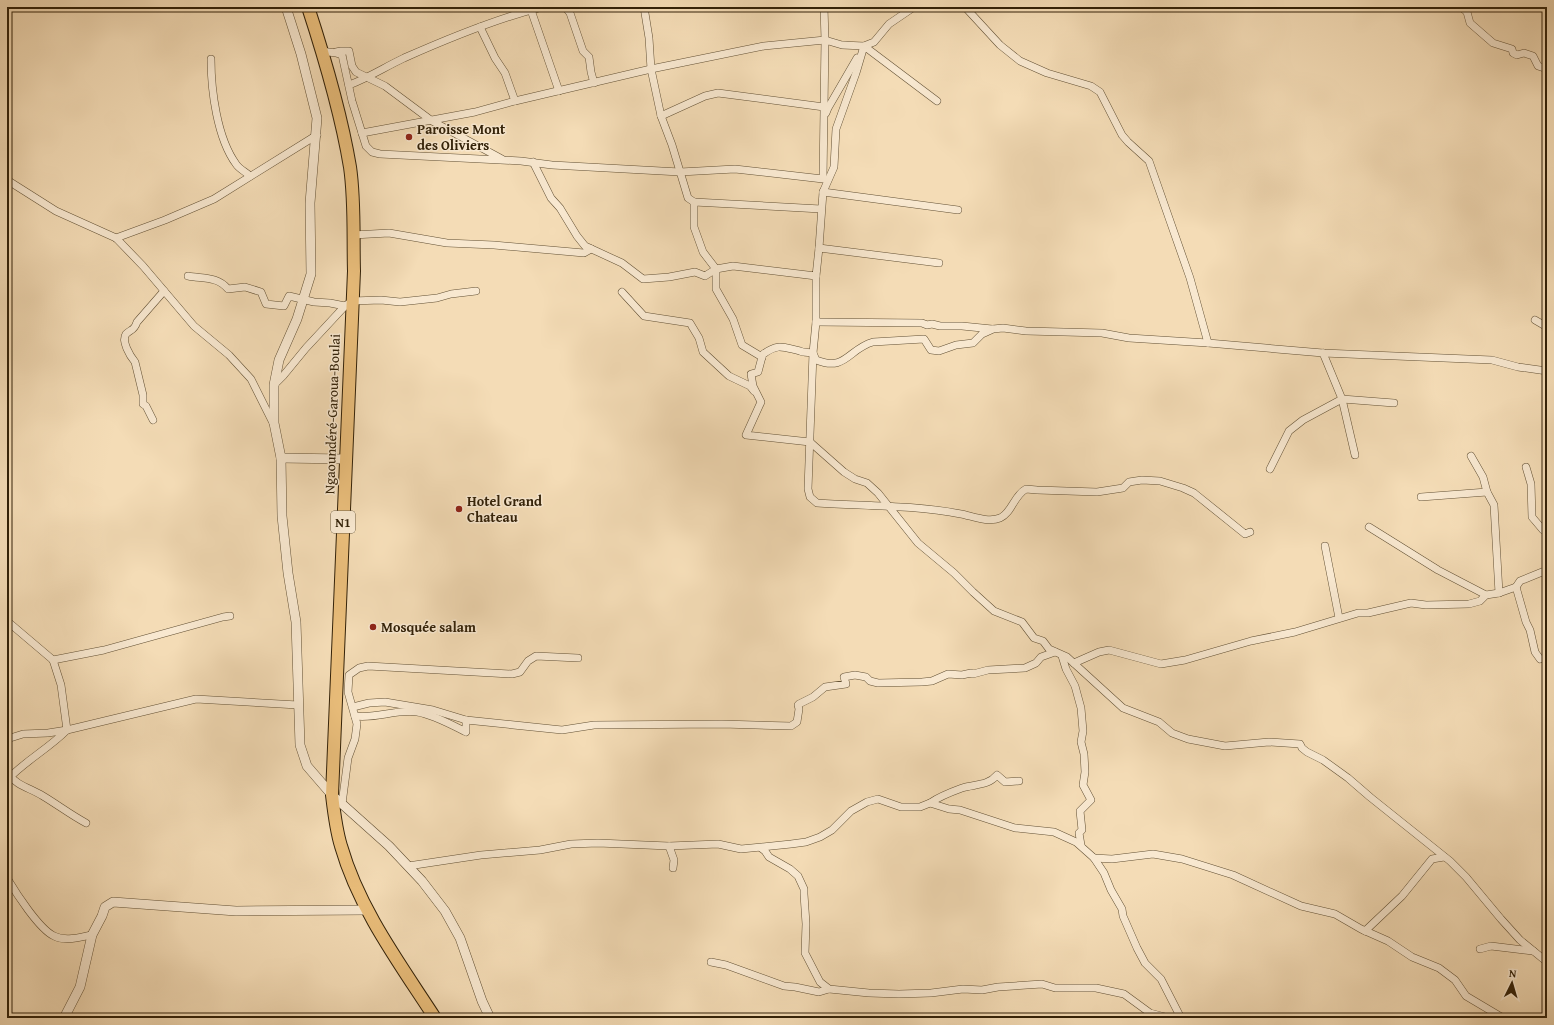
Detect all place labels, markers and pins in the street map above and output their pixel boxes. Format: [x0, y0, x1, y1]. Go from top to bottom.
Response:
place label: Paroisse Mont des Oliviers [417, 119, 506, 155]
marker: Paroisse Mont des Oliviers [404, 132, 414, 142]
place label: Hotel Grand Chateau [467, 491, 542, 527]
marker: Hotel Grand Chateau [454, 504, 464, 514]
place label: Mosquée salam [381, 617, 476, 637]
marker: Mosquée salam [368, 622, 378, 632]

